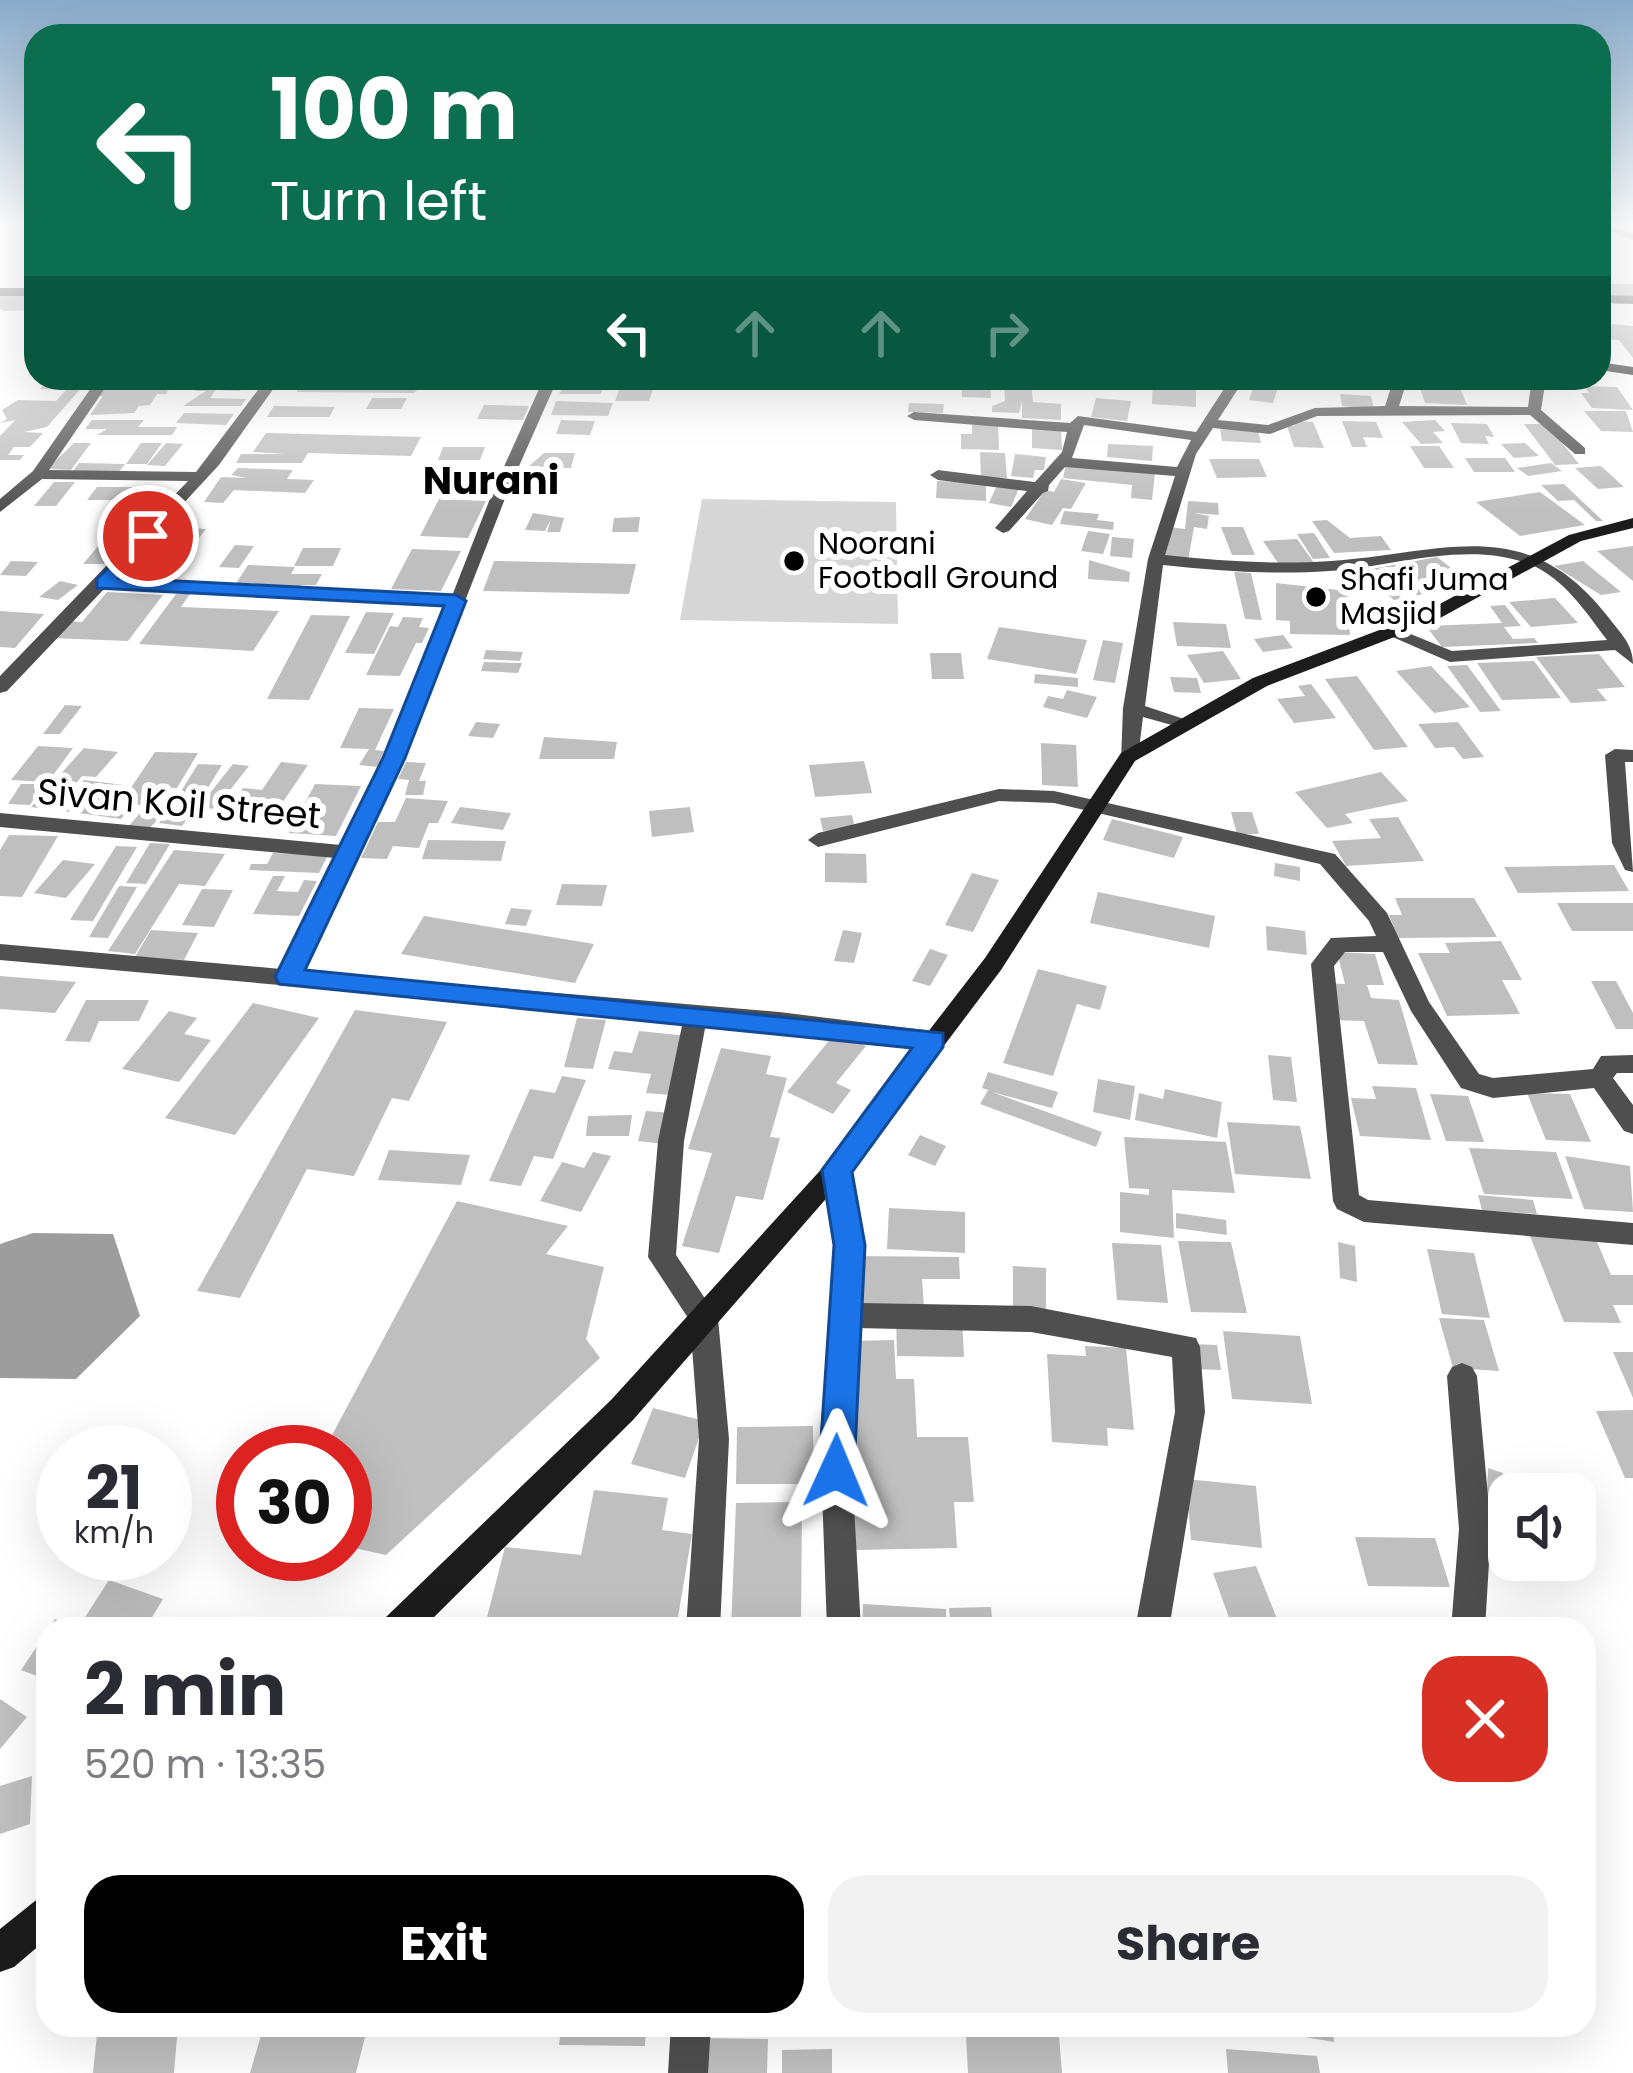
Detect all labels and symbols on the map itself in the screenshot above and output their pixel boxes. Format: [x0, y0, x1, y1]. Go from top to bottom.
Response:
district label: Nurani [423, 453, 559, 508]
pin [97, 485, 199, 587]
place label: Noorani Football Ground [818, 522, 1058, 599]
marker: Noorani Football Ground [781, 548, 807, 574]
place label: Shafi Juma Masjid [1340, 558, 1509, 635]
marker: Shafi Juma Masjid [1303, 584, 1329, 610]
street label: Sivan Koil Street [35, 766, 323, 841]
position arrow [773, 1408, 899, 1534]
speed limit sign: 30 [216, 1425, 372, 1581]

